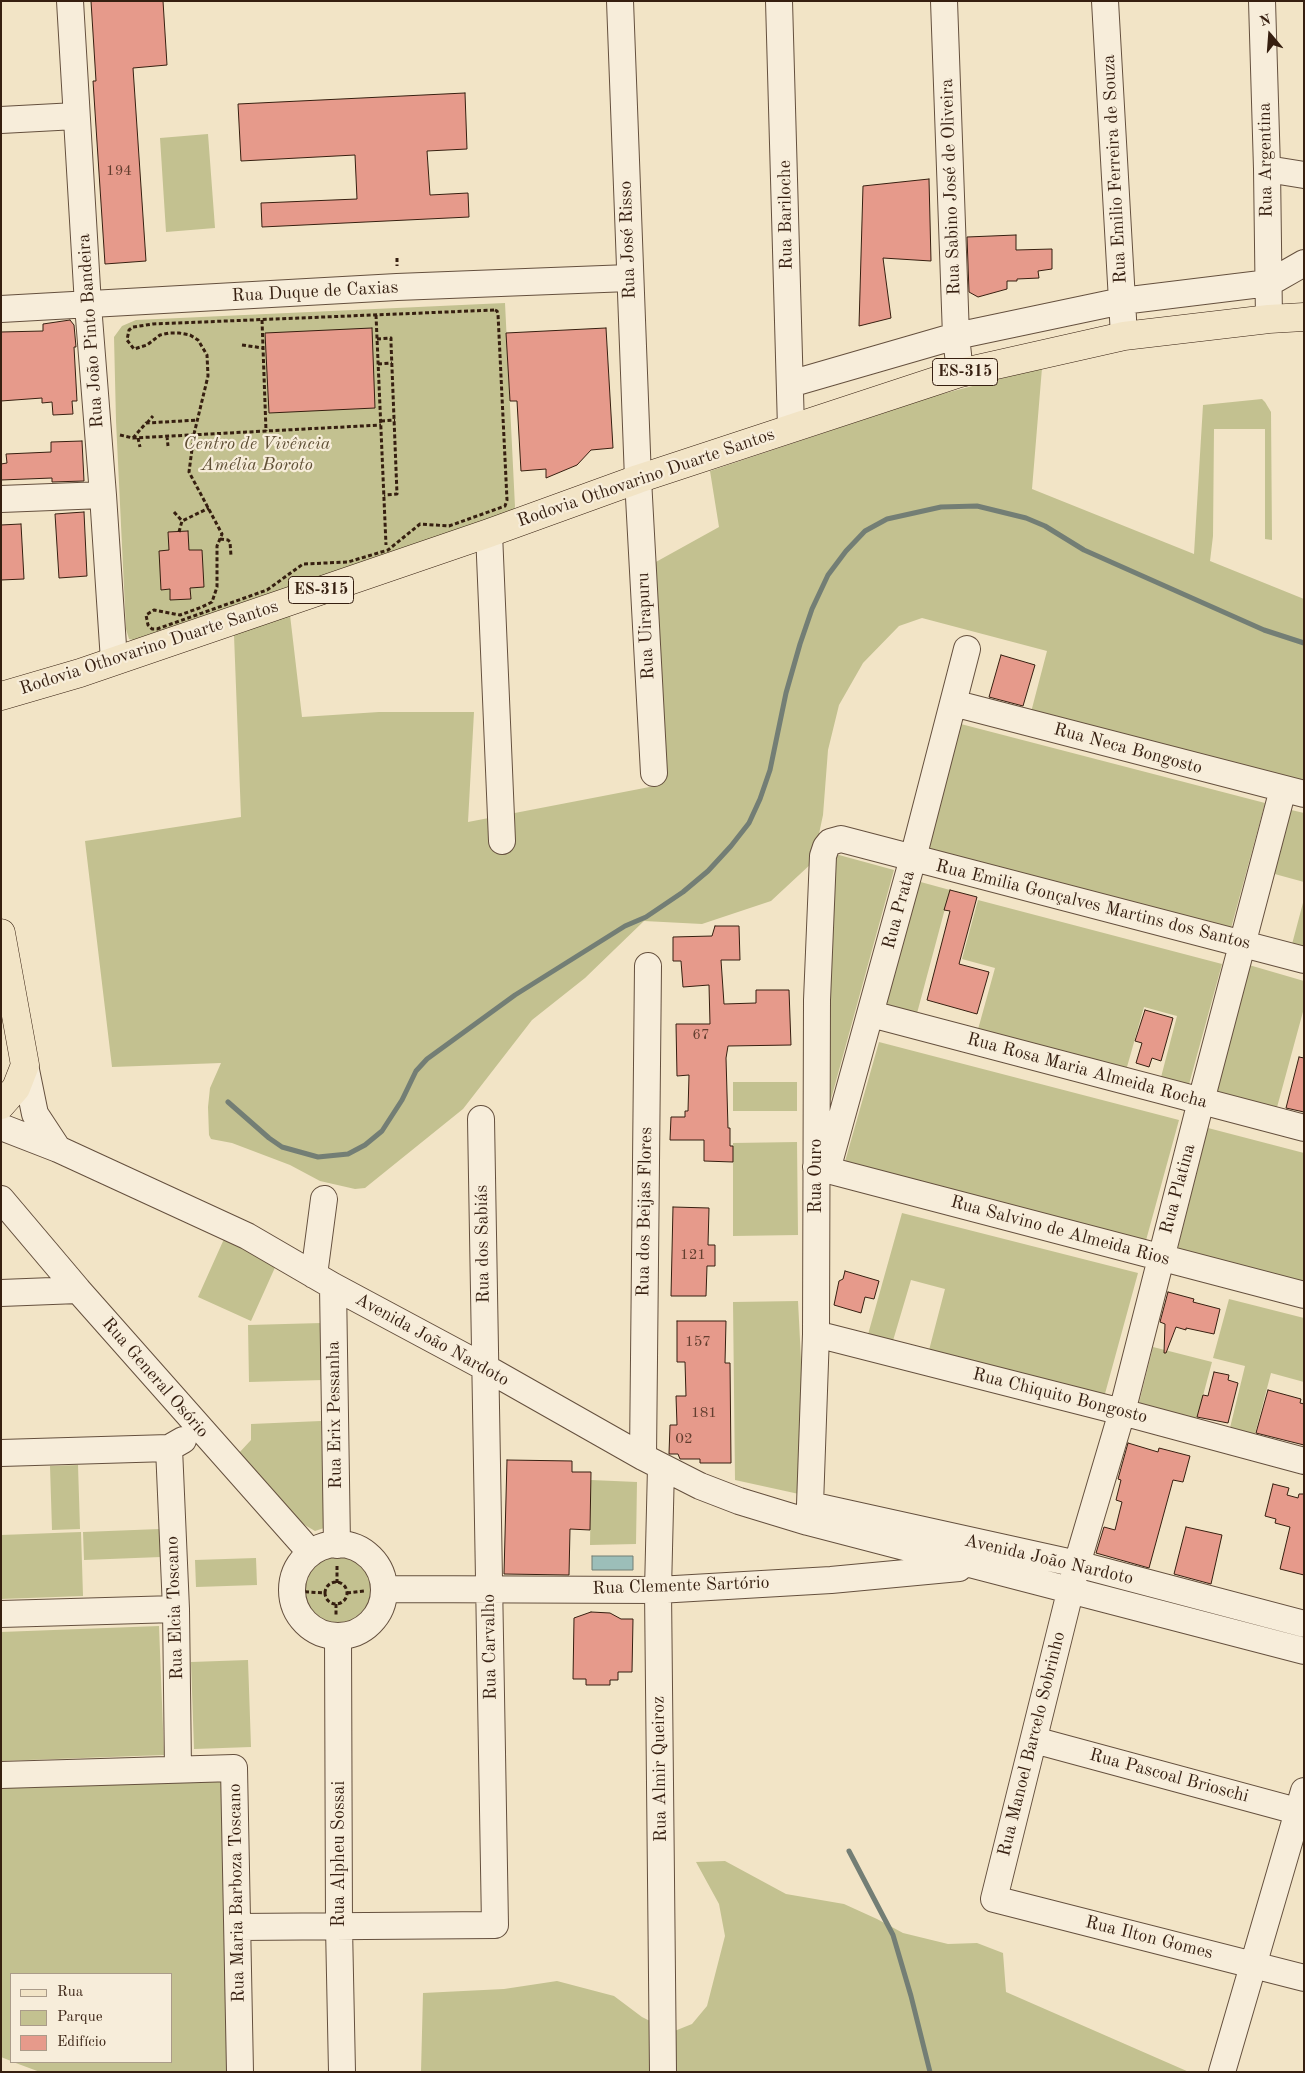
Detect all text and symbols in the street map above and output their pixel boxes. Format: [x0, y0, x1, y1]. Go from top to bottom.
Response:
north arrow [1245, 10, 1295, 60]
text: N [1258, 12, 1273, 29]
street label: Rua Emilio Ferreira de Souza [1098, 54, 1132, 284]
street label: Rua Sabino José de Oliveira [936, 78, 966, 296]
street label: Rua Argentina [1254, 102, 1278, 218]
street label: Rua Bariloche [774, 160, 798, 270]
house number: 194 [106, 162, 132, 180]
street label: Rua José Risso [615, 180, 641, 300]
street label: Rua João Pinto Bandeira [73, 233, 109, 429]
street label: Rua Duque de Caxias [231, 277, 399, 307]
road number: ES-315 [932, 358, 998, 386]
street label: Rodovia Othovarino Duarte Santos [514, 424, 778, 532]
park label: Centro de Vivência Amélia Boroto [184, 433, 330, 476]
street label: Rua Uirapuru [632, 572, 660, 680]
road number: ES-315 [288, 576, 354, 604]
street label: Rodovia Othovarino Duarte Santos [17, 596, 281, 700]
street label: Rua Neca Bongosto [1051, 719, 1205, 779]
street label: Rua Emilia Gonçalves Martins dos Santos [933, 855, 1253, 955]
street label: Rua Prata [878, 869, 920, 951]
house number: 67 [692, 1026, 710, 1044]
street label: Rua Rosa Maria Almeida Rocha [964, 1028, 1210, 1114]
street label: Rua dos Beijas Flores [633, 1127, 657, 1297]
street label: Rua Ouro [805, 1139, 827, 1213]
street label: Rua Platina [1156, 1142, 1200, 1236]
street label: Rua dos Sabiás [471, 1185, 495, 1303]
street label: Rua Salvino de Almeida Rios [948, 1191, 1172, 1271]
house number: 121 [680, 1246, 706, 1264]
street label: Avenida João Nardoto [351, 1289, 513, 1391]
street label: Rua General Osório [97, 1313, 213, 1443]
house number: 157 [685, 1333, 711, 1351]
street label: Rua Erix Pessanha [323, 1341, 347, 1489]
street label: Rua Chiquito Bongosto [970, 1364, 1150, 1428]
house number: 181 [691, 1404, 717, 1422]
house number: 02 [675, 1430, 693, 1448]
street label: Avenida João Nardoto [962, 1530, 1136, 1590]
street label: Rua Elcia Toscano [162, 1536, 188, 1680]
street label: Rua Clemente Sartório [592, 1572, 770, 1600]
street label: Rua Carvalho [478, 1594, 502, 1700]
street label: Rua Manoel Barcelo Sobrinho [994, 1629, 1070, 1859]
street label: Rua Almir Queiroz [648, 1696, 672, 1842]
street label: Rua Pascoal Brioschi [1087, 1744, 1251, 1808]
street label: Rua Alpheu Sossai [328, 1781, 350, 1927]
street label: Rua Maria Barboza Toscano [224, 1783, 250, 2003]
street label: Rua Ilton Gomes [1083, 1912, 1215, 1964]
legend [10, 1973, 172, 2063]
text: Rua [57, 1985, 83, 2000]
text: Parque [57, 2010, 103, 2025]
text: Edifício [57, 2035, 106, 2050]

